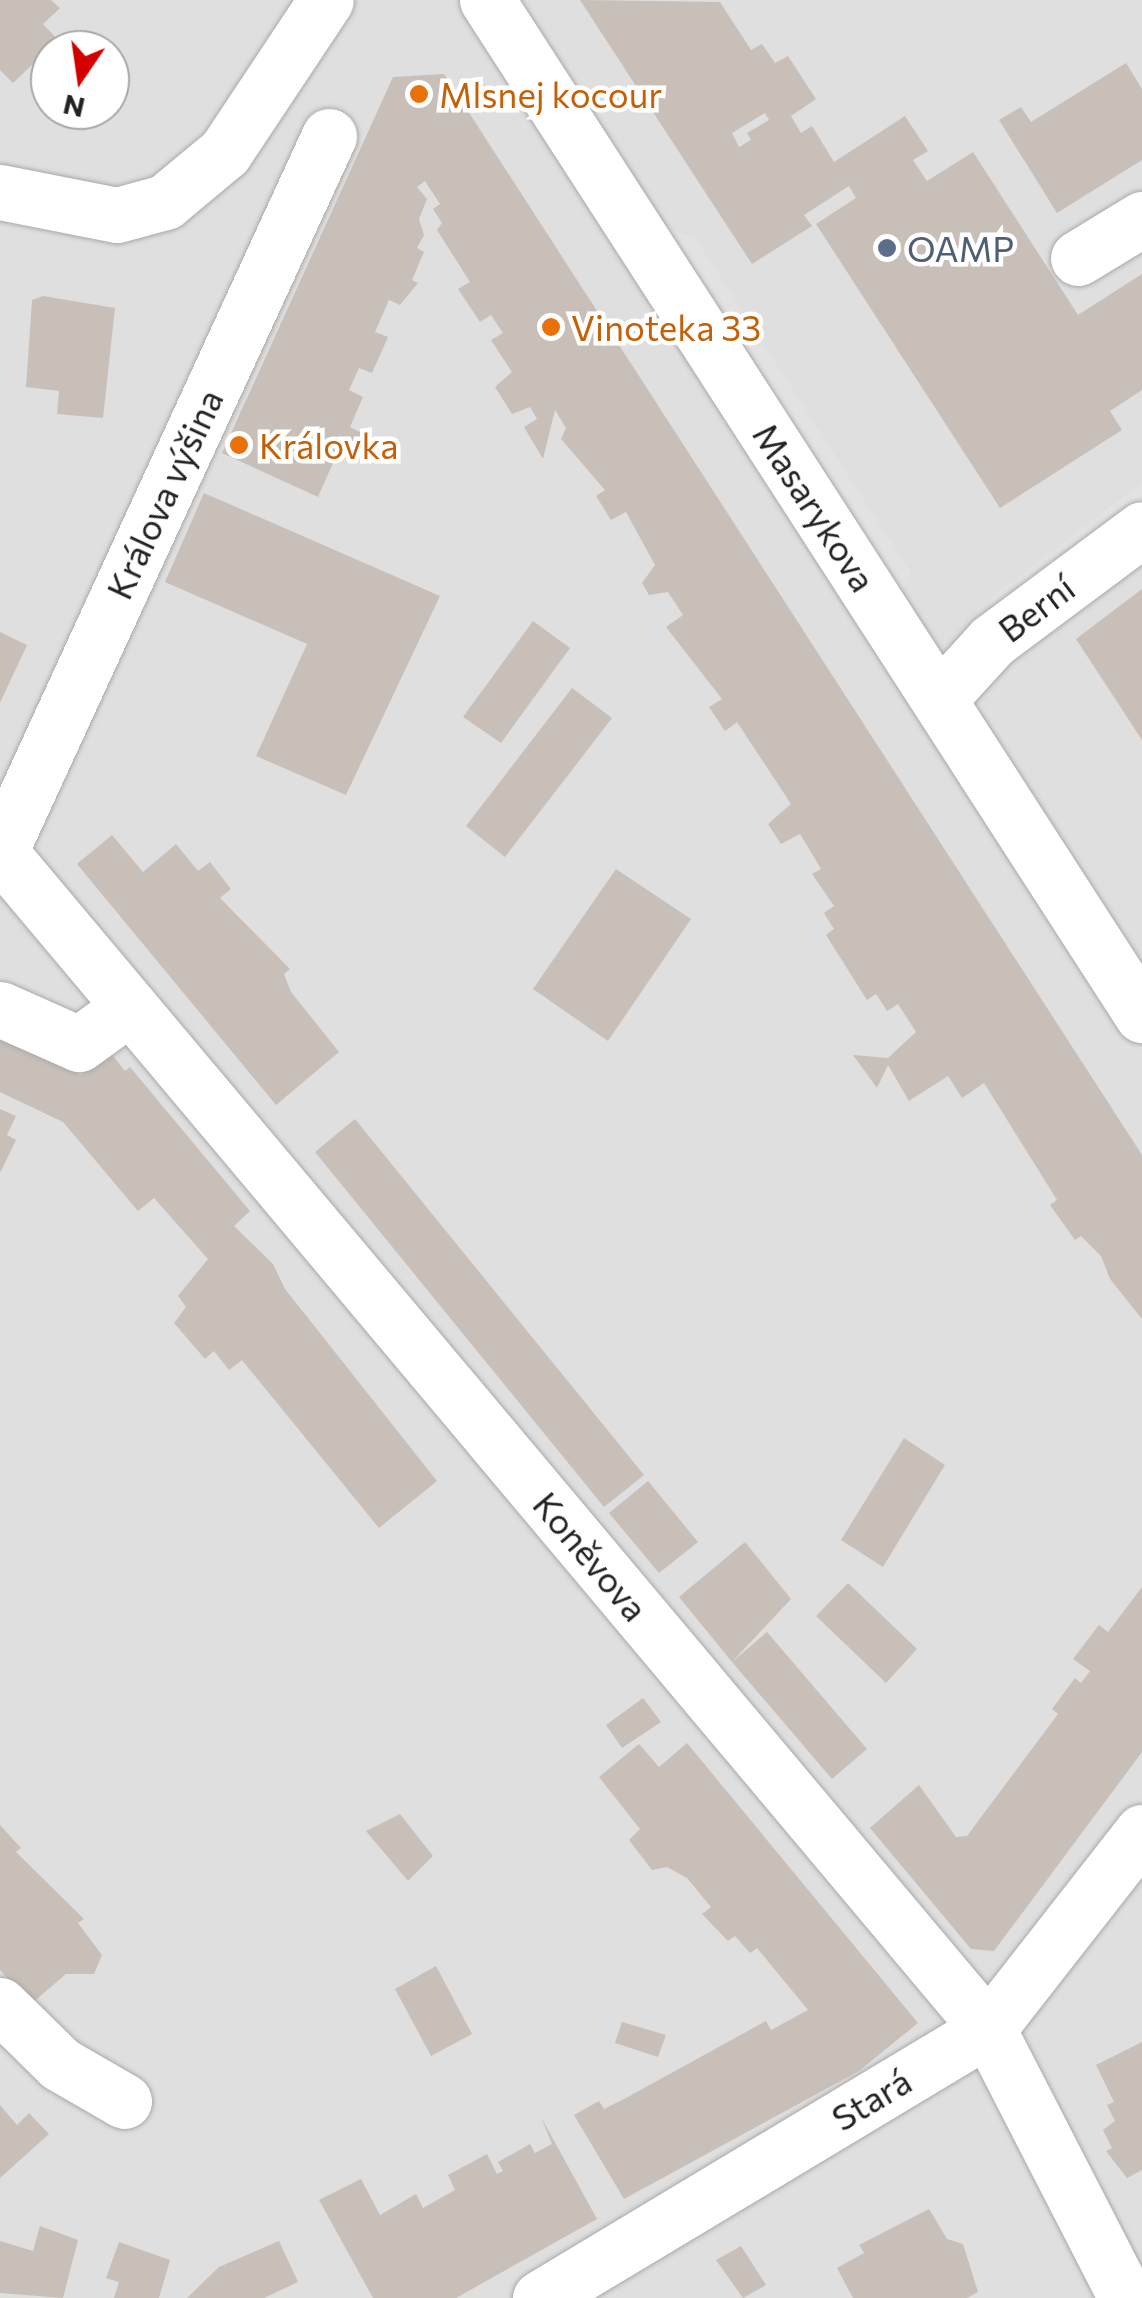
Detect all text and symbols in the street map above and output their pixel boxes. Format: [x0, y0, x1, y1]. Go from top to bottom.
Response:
north arrow [30, 30, 130, 130]
place label: Mlsnej kocour [439, 73, 662, 115]
marker: Mlsnej kocour [408, 83, 430, 105]
text: N [60, 88, 88, 126]
place label: OAMP [907, 227, 1014, 269]
marker: OAMP [876, 237, 898, 259]
place label: Vinoteka 33 [571, 306, 761, 348]
marker: Vinoteka 33 [540, 316, 562, 338]
street label: Králova výšina [97, 383, 231, 605]
street label: Masarykova [745, 415, 885, 599]
place label: Královka [259, 424, 399, 466]
marker: Královka [228, 434, 250, 456]
street label: Berní [990, 566, 1082, 650]
street label: Koněvova [525, 1483, 657, 1629]
street label: Stará [824, 2059, 918, 2139]

